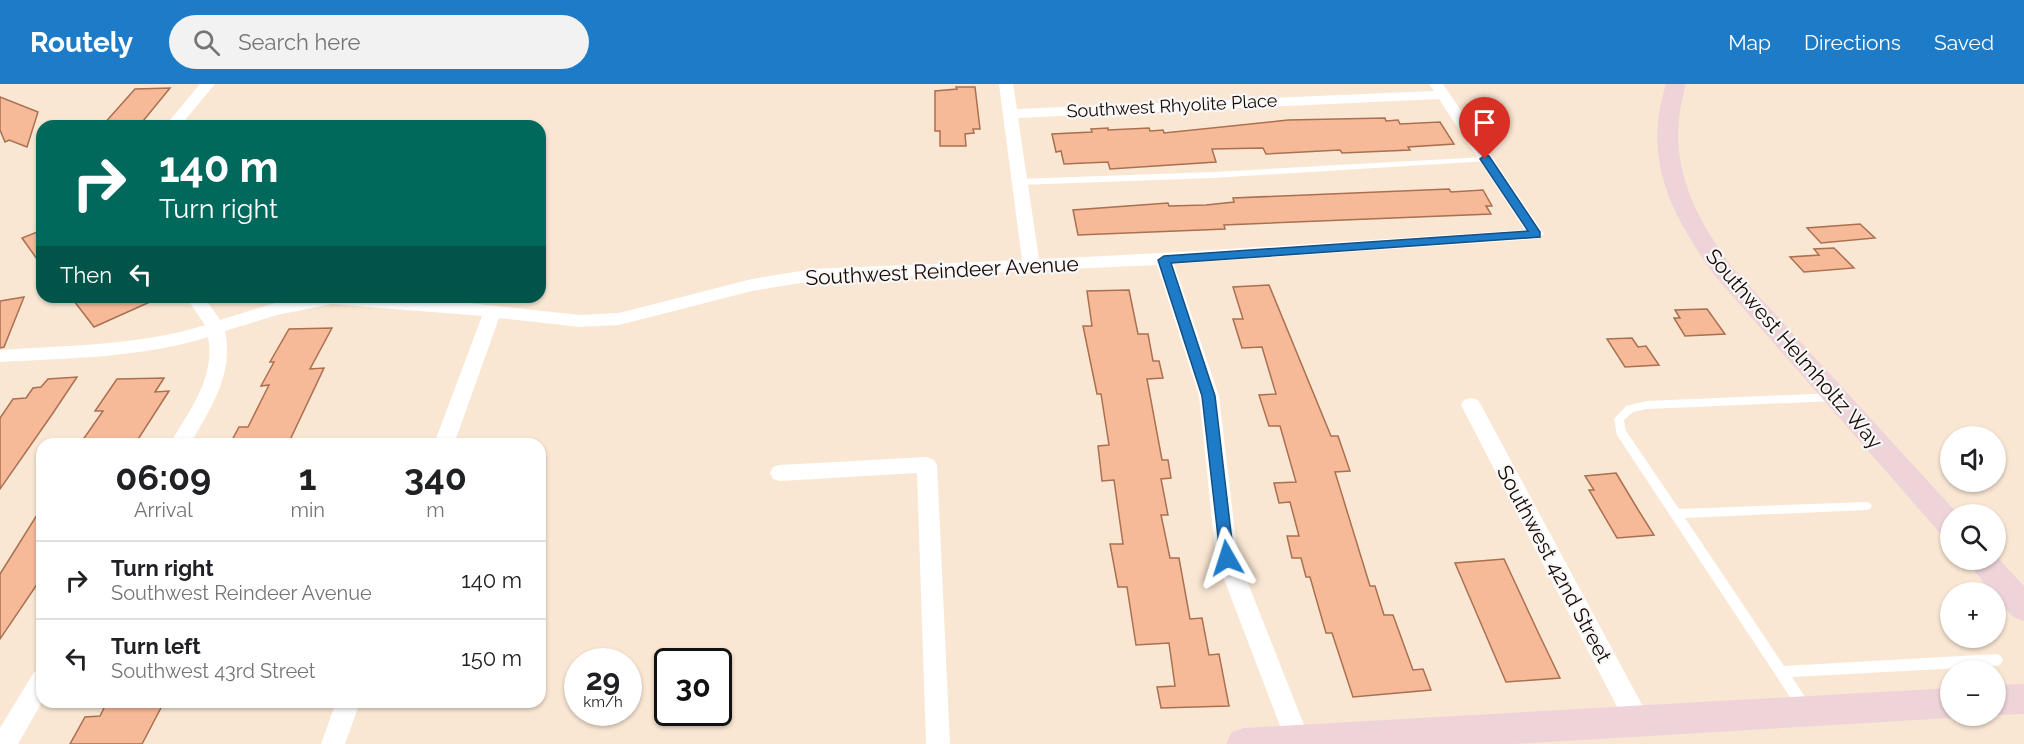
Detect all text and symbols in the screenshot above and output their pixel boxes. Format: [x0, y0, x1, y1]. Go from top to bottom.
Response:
search box [169, 15, 589, 69]
text: Routely [30, 26, 133, 59]
icon: search [190, 26, 223, 59]
text: Search here [238, 29, 360, 55]
text: Map [1728, 30, 1771, 55]
text: Directions [1804, 30, 1901, 55]
text: Saved [1934, 30, 1994, 55]
street label: Southwest Rhyolite Place [1066, 89, 1278, 122]
pin [1459, 97, 1510, 159]
icon: arrive [1468, 106, 1501, 139]
text: 140 m [159, 143, 279, 192]
icon: right [60, 144, 138, 222]
text: Turn right [159, 193, 278, 224]
street label: Southwest Helmholtz Way [1701, 244, 1888, 454]
street label: Southwest Reindeer Avenue [805, 251, 1079, 290]
icon: left [124, 258, 157, 291]
text: Then [60, 262, 112, 288]
map controls [1940, 426, 2006, 726]
button: sound [1940, 426, 2006, 492]
text: 06:09 [115, 456, 211, 498]
text: 1 [299, 456, 317, 498]
text: 340 [404, 456, 467, 498]
street label: Southwest 42nd Street [1492, 461, 1617, 667]
text: Arrival [134, 498, 193, 522]
text: min [291, 498, 325, 522]
text: m [426, 498, 445, 522]
button: search [1940, 504, 2006, 570]
position arrow [1195, 526, 1259, 590]
text: Turn right [111, 555, 214, 581]
icon: right [60, 564, 93, 597]
text: 140 m [461, 567, 522, 593]
text: Southwest Reindeer Avenue [111, 581, 372, 605]
button: + [1940, 582, 2006, 648]
text: Turn left [111, 633, 201, 659]
icon: left [60, 642, 93, 675]
text: 150 m [461, 645, 522, 671]
speed limit sign: 30 [654, 648, 732, 726]
text: Southwest 43rd Street [111, 659, 315, 683]
button: − [1940, 660, 2006, 726]
text: 29 [586, 662, 620, 697]
text: km/h [583, 693, 623, 711]

